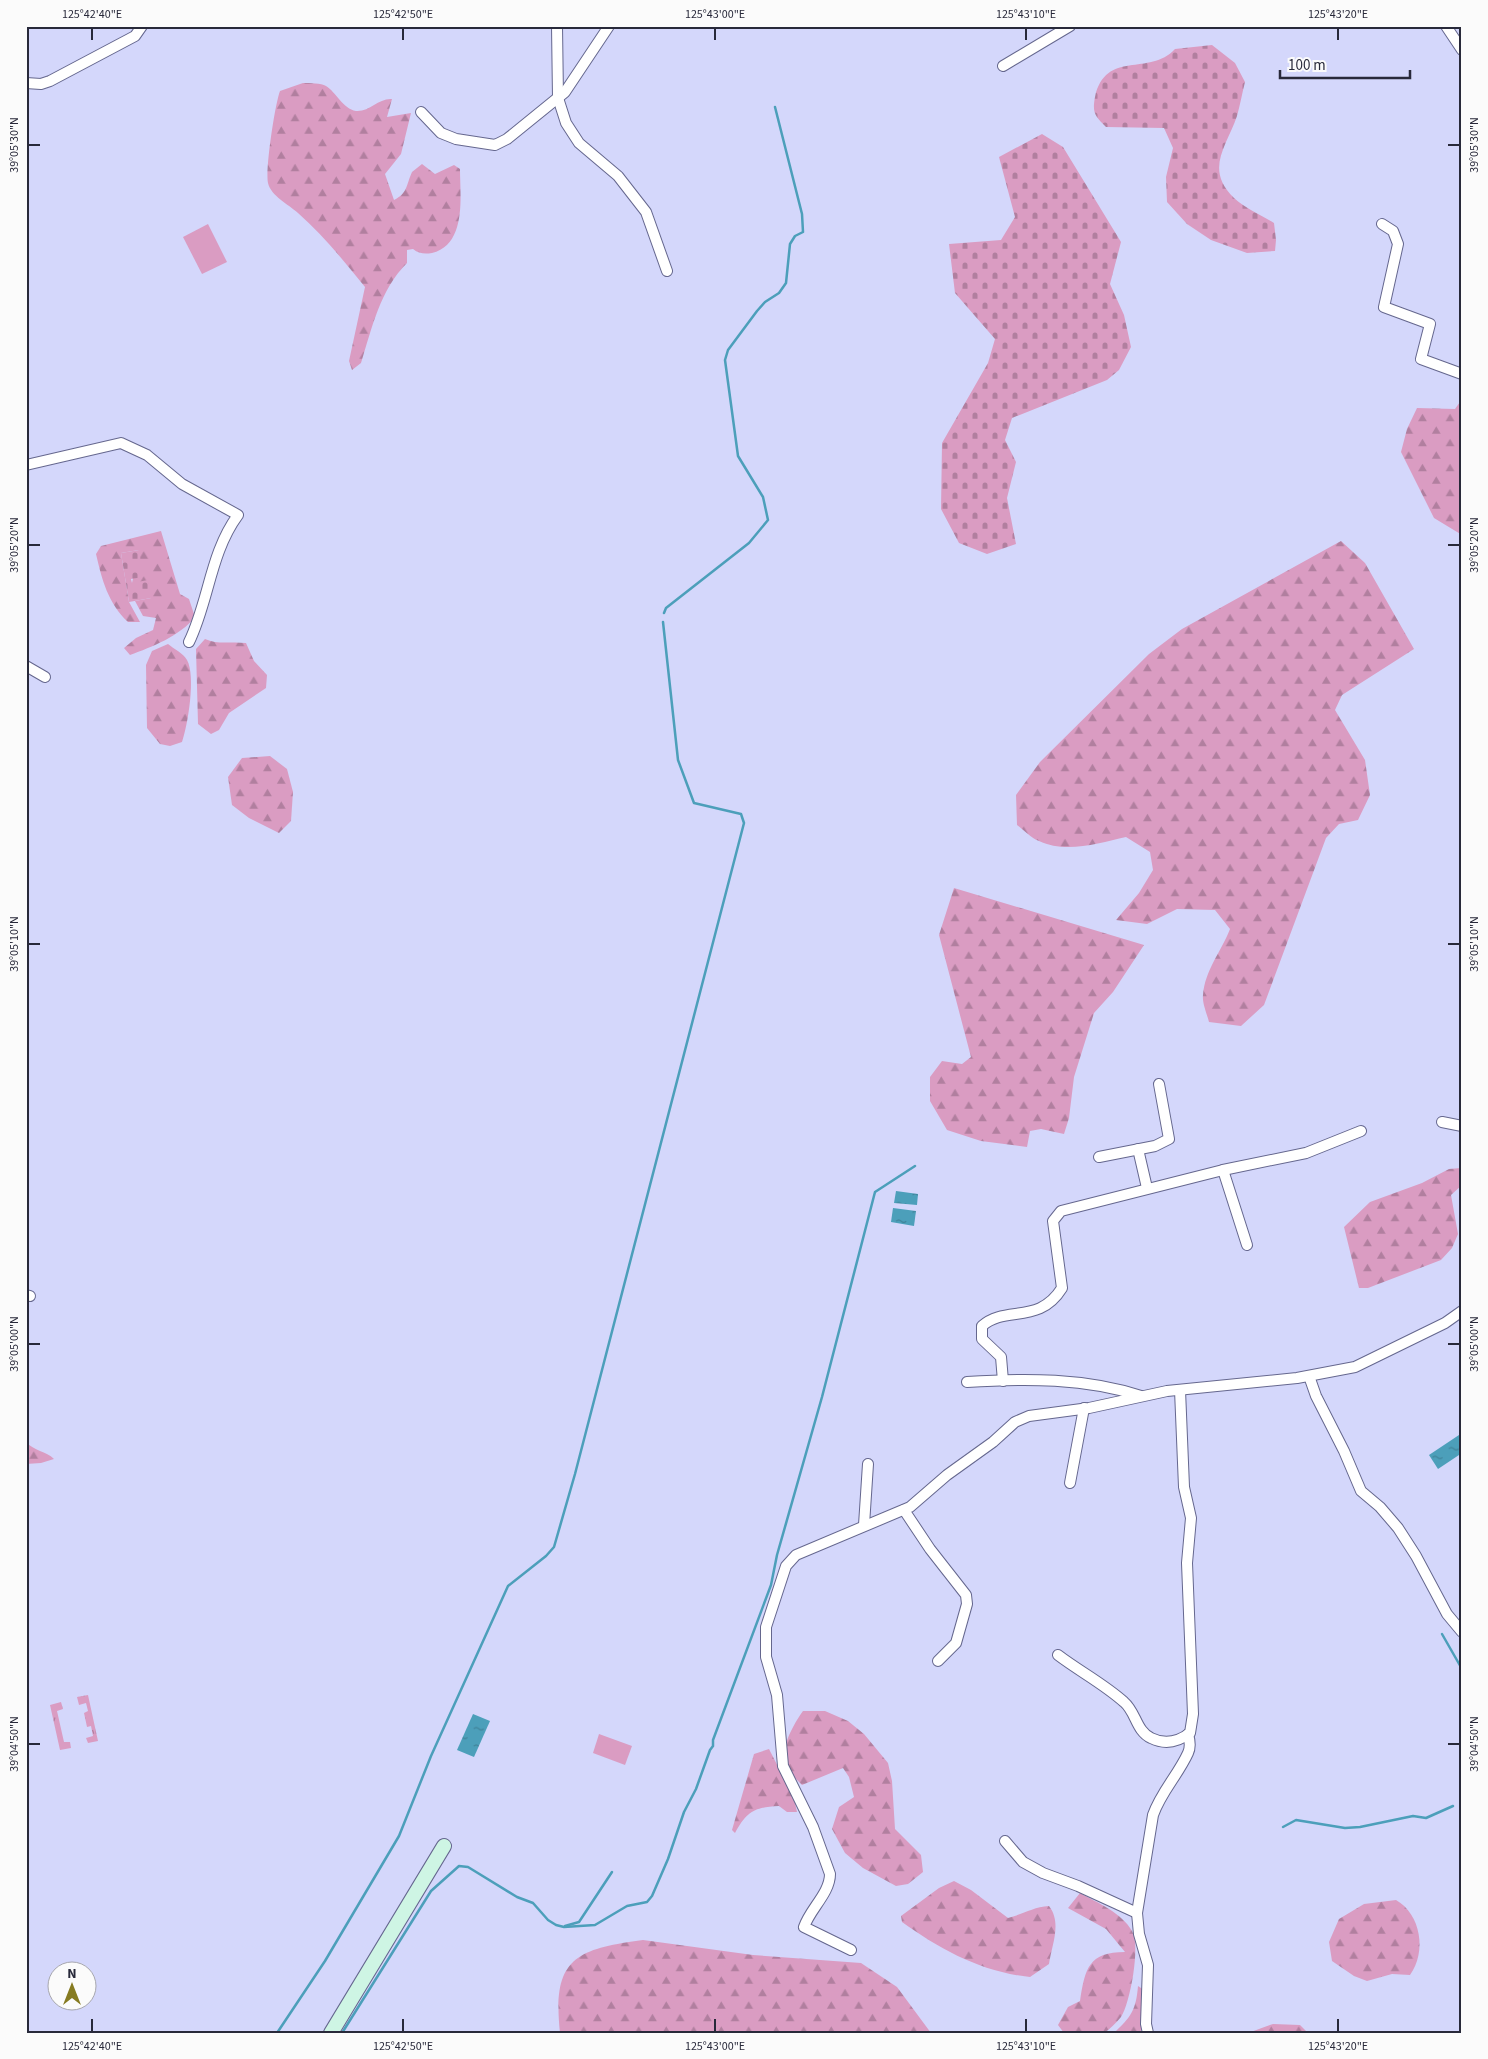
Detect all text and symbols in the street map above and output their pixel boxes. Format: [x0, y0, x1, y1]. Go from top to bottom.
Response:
text: 125°42'40"E [62, 6, 122, 23]
text: 125°42'50"E [373, 6, 433, 23]
text: 125°43'00"E [685, 6, 745, 23]
text: 125°43'10"E [996, 6, 1056, 23]
text: 125°43'20"E [1308, 6, 1368, 23]
scale bar [1280, 48, 1410, 80]
text: 100 m [1288, 55, 1326, 76]
text: 39°05'30"N [6, 117, 23, 173]
text: 39°05'30"N [1466, 117, 1483, 173]
text: 39°05'20"N [6, 517, 23, 573]
text: 39°05'20"N [1466, 517, 1483, 573]
text: 39°05'10"N [6, 916, 23, 972]
text: 39°05'10"N [1466, 916, 1483, 972]
text: 39°05'00"N [6, 1316, 23, 1372]
text: 39°05'00"N [1466, 1316, 1483, 1372]
text: 39°04'50"N [6, 1716, 23, 1772]
text: 39°04'50"N [1466, 1716, 1483, 1772]
north arrow [48, 1962, 98, 2012]
text: N [67, 1964, 77, 1984]
text: 125°42'40"E [62, 2038, 122, 2055]
text: 125°42'50"E [373, 2038, 433, 2055]
text: 125°43'00"E [685, 2038, 745, 2055]
text: 125°43'10"E [996, 2038, 1056, 2055]
text: 125°43'20"E [1308, 2038, 1368, 2055]

